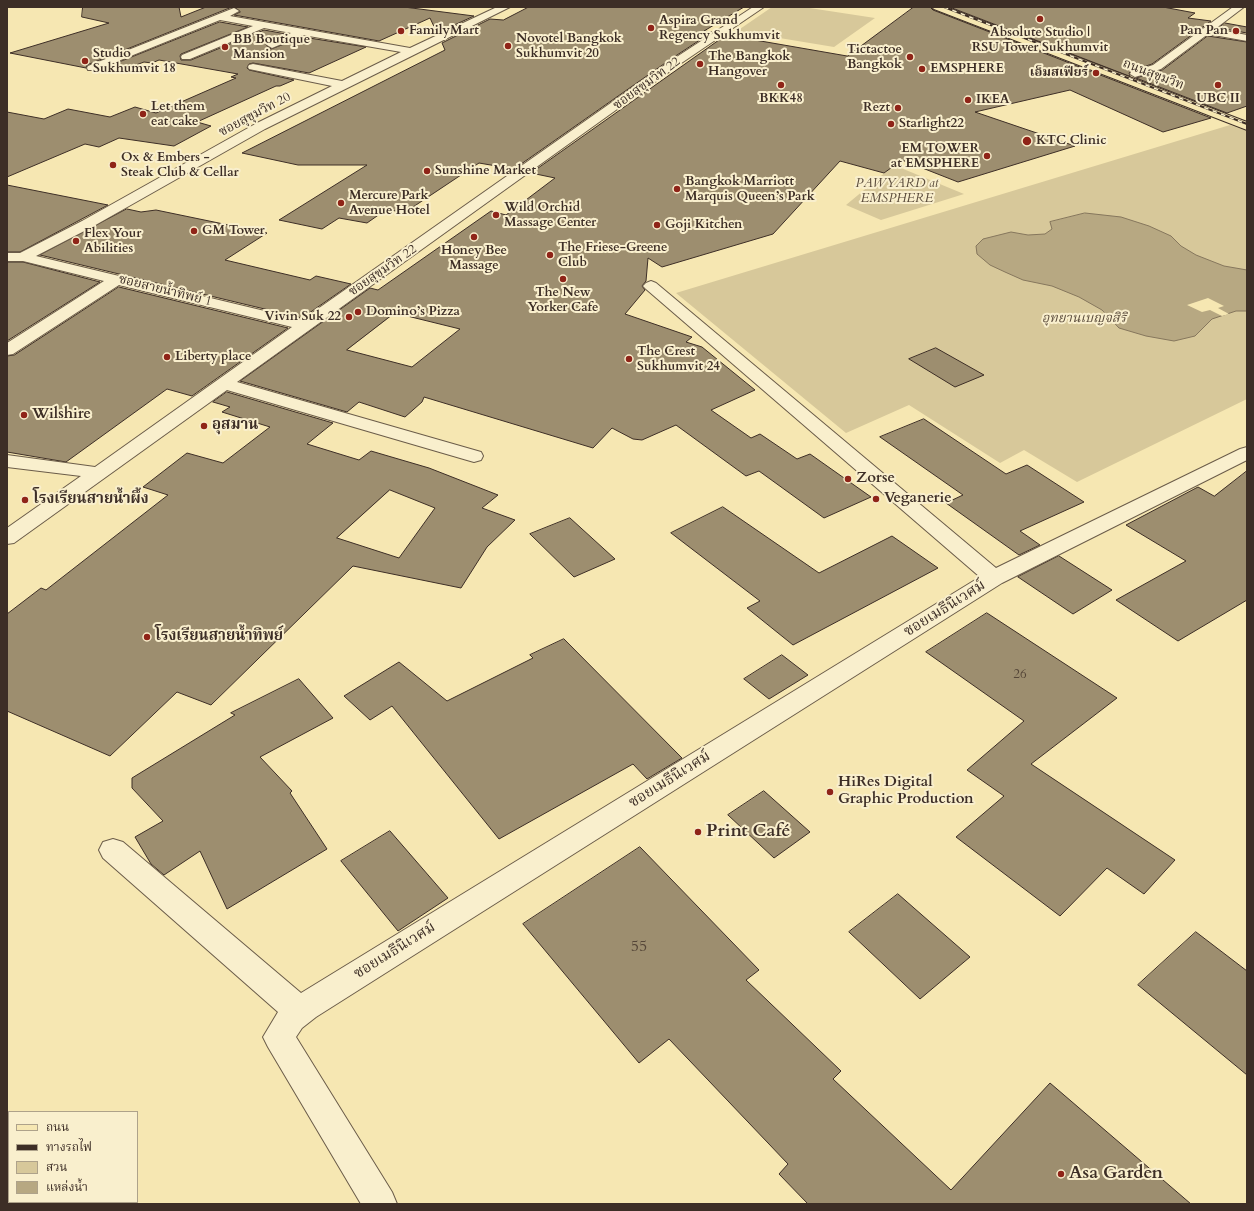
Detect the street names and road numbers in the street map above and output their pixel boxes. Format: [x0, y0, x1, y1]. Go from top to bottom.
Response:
street label: ซอยสุขุมวิท 22 [610, 54, 684, 114]
street label: ถนนสุขุมวิท [1120, 56, 1186, 94]
street label: ซอยสุขุมวิท 20 [216, 90, 294, 140]
street label: ซอยสุขุมวิท 22 [346, 242, 420, 300]
street label: ซอยสายน้ำทิพย์ 1 [117, 272, 213, 310]
street label: ซอยเมธีนิเวศม์ [901, 577, 989, 641]
street label: ซอยเมธีนิเวศม์ [626, 748, 714, 812]
street label: ซอยเมธีนิเวศม์ [351, 919, 439, 983]

